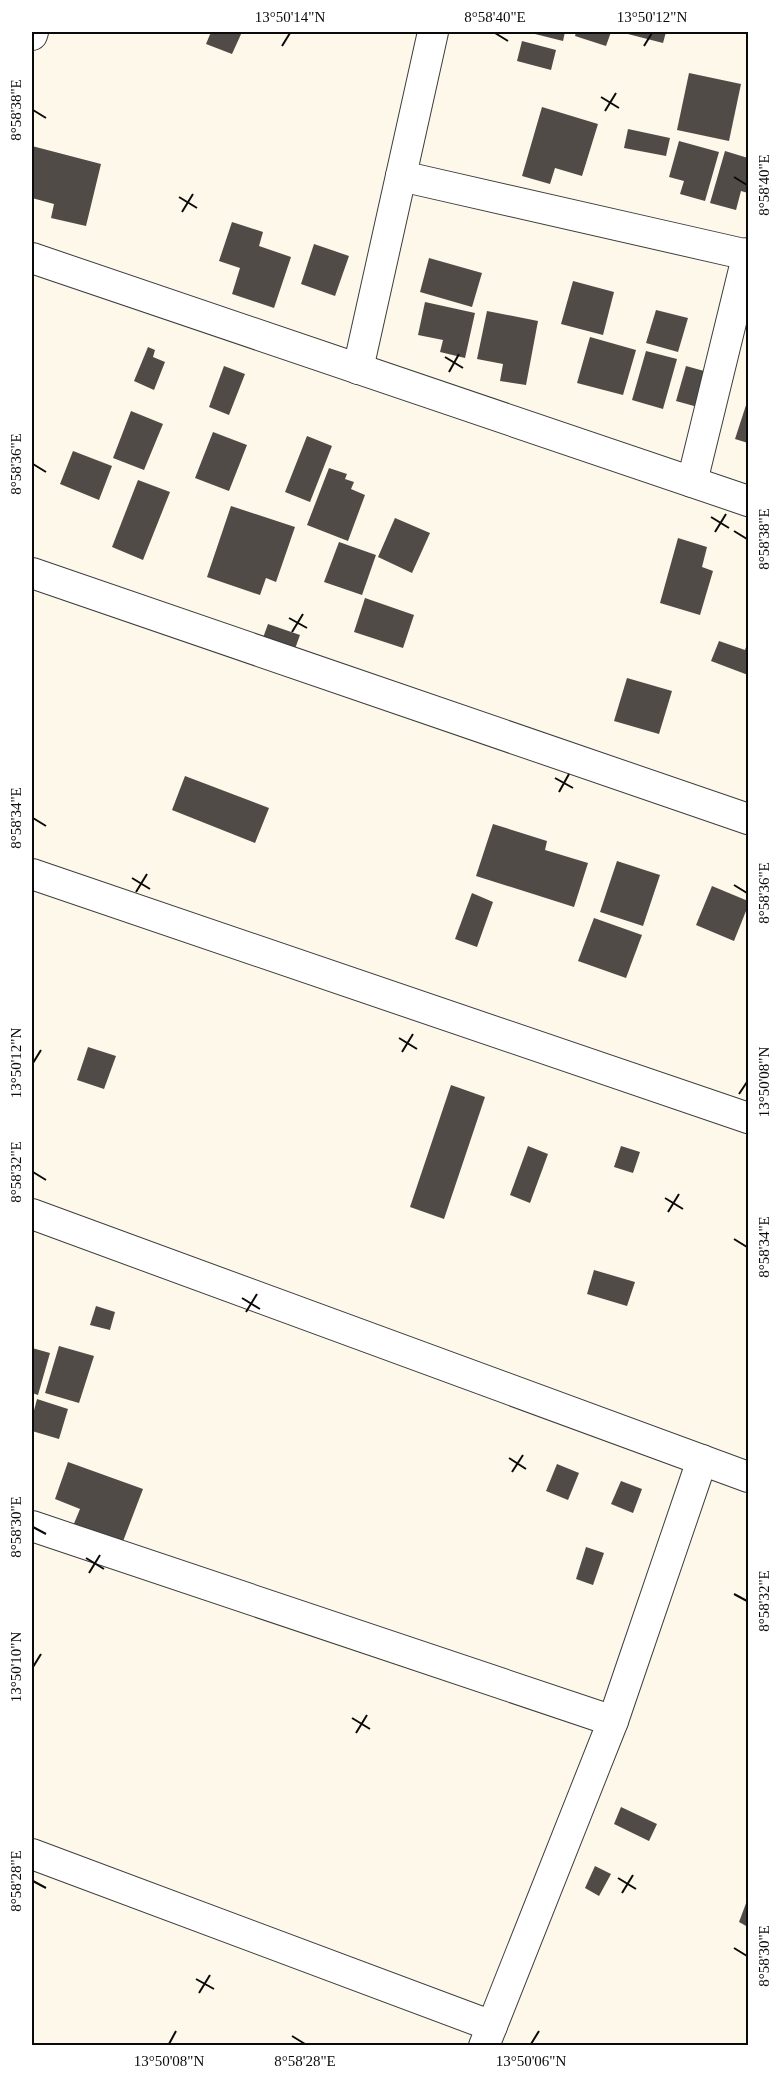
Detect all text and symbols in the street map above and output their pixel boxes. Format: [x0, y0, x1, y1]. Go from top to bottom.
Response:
text: 13°50'14"N [255, 9, 325, 25]
text: 8°58'40"E [464, 9, 526, 25]
text: 13°50'12"N [617, 9, 687, 25]
text: 8°58'38"E [8, 79, 24, 141]
text: 8°58'40"E [756, 154, 772, 216]
text: 8°58'36"E [8, 433, 24, 495]
text: 8°58'38"E [756, 508, 772, 570]
text: 8°58'34"E [8, 787, 24, 849]
text: 8°58'36"E [756, 862, 772, 924]
text: 13°50'12"N [8, 1028, 24, 1098]
text: 13°50'08"N [756, 1047, 772, 1117]
text: 8°58'32"E [8, 1141, 24, 1203]
text: 8°58'34"E [756, 1216, 772, 1278]
text: 8°58'30"E [8, 1496, 24, 1558]
text: 8°58'32"E [756, 1570, 772, 1632]
text: 13°50'10"N [8, 1632, 24, 1702]
text: 8°58'28"E [8, 1850, 24, 1912]
text: 8°58'30"E [756, 1925, 772, 1987]
text: 13°50'08"N [134, 2053, 204, 2069]
text: 8°58'28"E [274, 2053, 336, 2069]
text: 13°50'06"N [496, 2053, 566, 2069]

